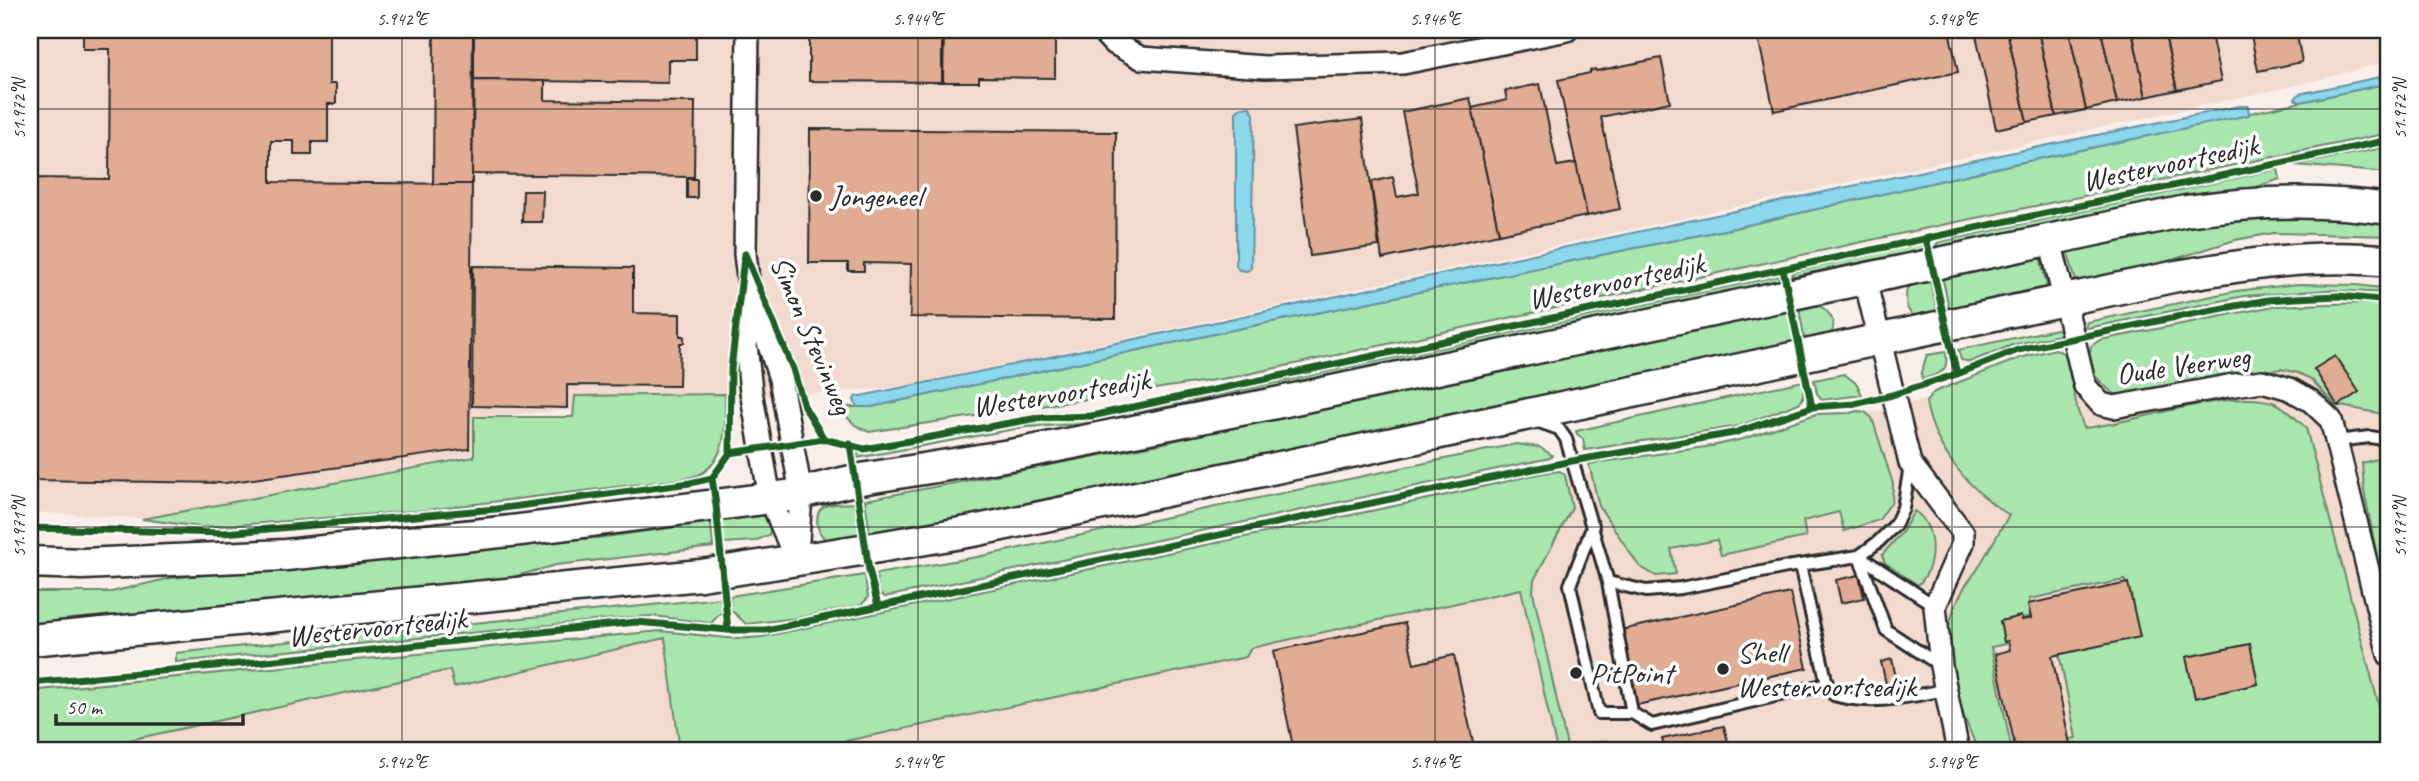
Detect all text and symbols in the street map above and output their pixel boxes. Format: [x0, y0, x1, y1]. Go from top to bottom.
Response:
text: 5.942°E [377, 8, 430, 30]
text: 5.944°E [893, 8, 946, 30]
text: 5.946°E [1410, 8, 1463, 30]
text: 5.948°E [1927, 8, 1980, 30]
text: 51.972°N [8, 76, 30, 139]
text: 51.972°N [2389, 76, 2411, 139]
street label: Westervoortsedijk [2079, 125, 2263, 200]
place label: Jongeneel [828, 177, 927, 215]
marker: Jongeneel [808, 188, 824, 204]
street label: Westervoortsedijk [1525, 243, 1709, 318]
street label: Simon Stevinweg [762, 250, 863, 421]
street label: Oude Veerweg [2114, 337, 2254, 393]
street label: Westervoortsedijk [970, 360, 1154, 426]
text: 51.971°N [8, 494, 30, 557]
text: 51.971°N [2389, 494, 2411, 557]
street label: Westervoortsedijk [286, 599, 470, 655]
place label: Shell Westervoortsedijk [1737, 633, 1918, 705]
place label: PitPoint [1590, 654, 1677, 692]
marker: Shell Westervoortsedijk [1715, 661, 1731, 677]
marker: PitPoint [1568, 665, 1584, 681]
scale bar [56, 683, 243, 727]
text: 50 m [66, 694, 104, 720]
text: 5.942°E [377, 751, 430, 773]
text: 5.944°E [893, 751, 946, 773]
text: 5.946°E [1410, 751, 1463, 773]
text: 5.948°E [1927, 751, 1980, 773]

